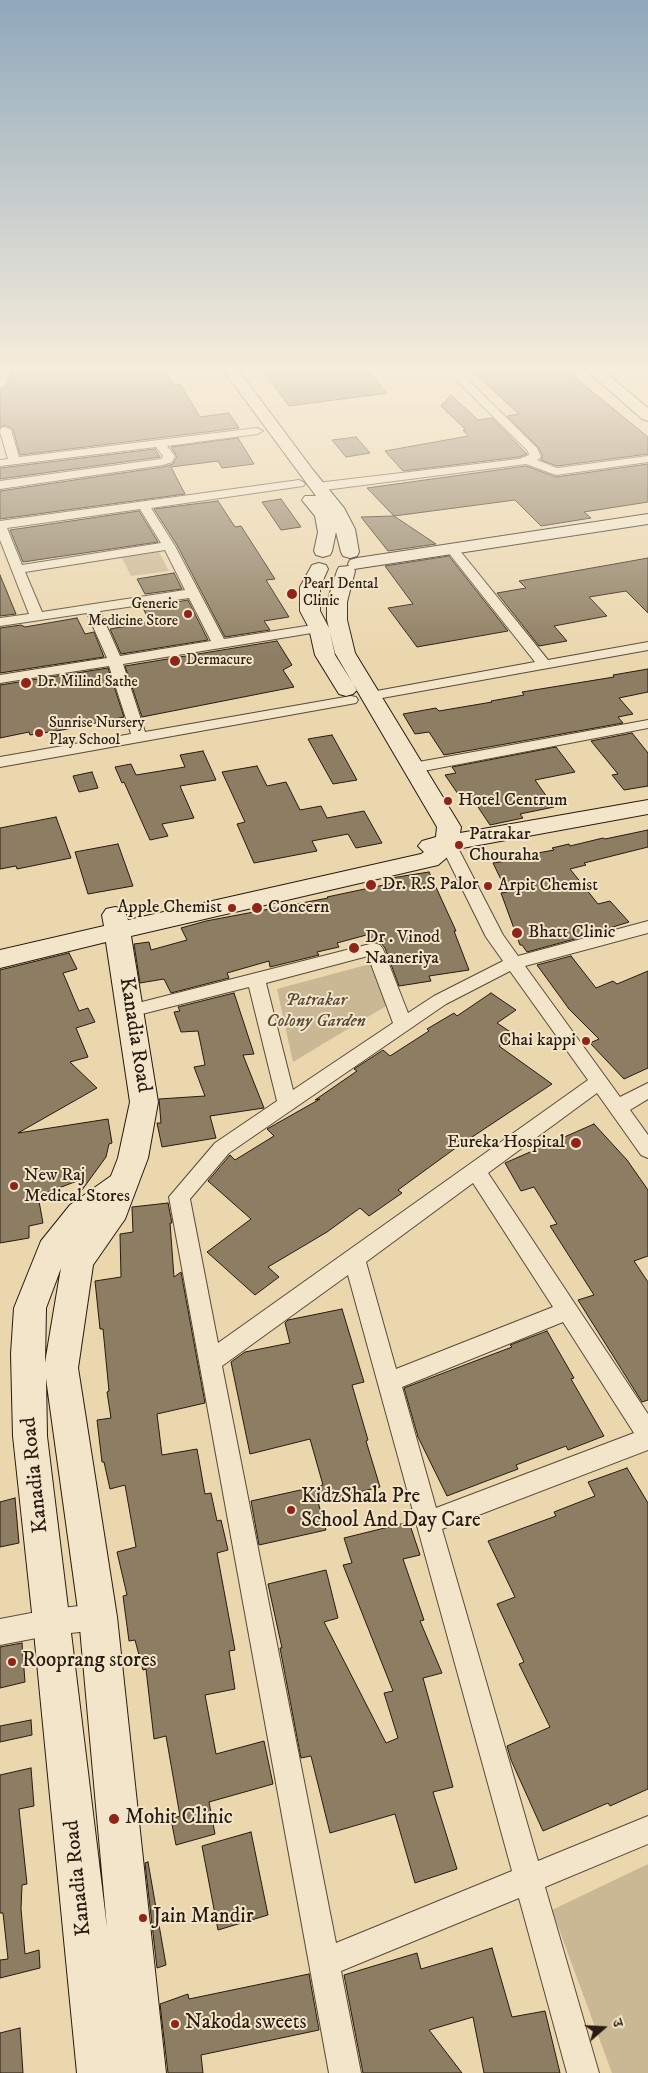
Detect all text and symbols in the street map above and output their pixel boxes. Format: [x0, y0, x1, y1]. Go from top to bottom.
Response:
place label: Pearl Dental Clinic [303, 576, 378, 611]
marker: Pearl Dental Clinic [285, 587, 299, 601]
place label: Generic Medicine Store [88, 596, 178, 631]
marker: Generic Medicine Store [182, 608, 194, 620]
place label: Dermacure [186, 652, 252, 670]
marker: Dermacure [168, 654, 182, 668]
place label: Dr. Milind Sathe [37, 674, 138, 692]
marker: Dr. Milind Sathe [19, 676, 33, 690]
place label: Sunrise Nursery Play School [49, 715, 145, 750]
marker: Sunrise Nursery Play School [33, 727, 45, 739]
place label: Hotel Centrum [458, 790, 567, 812]
marker: Hotel Centrum [442, 795, 454, 807]
place label: Patrakar Chouraha [469, 824, 539, 866]
marker: Patrakar Chouraha [453, 839, 465, 851]
place label: Dr. R.S Palor [382, 874, 478, 896]
place label: Arpit Chemist [498, 875, 598, 897]
marker: Dr. R.S Palor [364, 878, 378, 892]
marker: Arpit Chemist [482, 880, 494, 892]
place label: Apple Chemist [117, 897, 222, 919]
place label: Concern [268, 897, 329, 919]
marker: Concern [250, 901, 264, 915]
marker: Apple Chemist [226, 902, 238, 914]
place label: Bhatt Clinic [528, 922, 616, 944]
marker: Bhatt Clinic [510, 926, 524, 940]
place label: Dr . Vinod Naaneriya [365, 927, 440, 970]
marker: Dr . Vinod Naaneriya [347, 941, 361, 955]
street label: Kanadia Road [112, 976, 156, 1094]
park label: Patrakar Colony Garden [266, 990, 366, 1032]
place label: Chai kappi [499, 1030, 576, 1052]
marker: Chai kappi [580, 1035, 592, 1047]
place label: Eureka Hospital [447, 1132, 565, 1154]
marker: Eureka Hospital [569, 1136, 583, 1150]
place label: New Raj Medical Stores [24, 1165, 130, 1208]
marker: New Raj Medical Stores [8, 1180, 20, 1192]
street label: Kanadia Road [17, 1416, 55, 1534]
place label: KidzShala Pre School And Day Care [301, 1485, 481, 1535]
marker: KidzShala Pre School And Day Care [285, 1504, 297, 1516]
place label: Rooprang stores [22, 1649, 157, 1675]
marker: Rooprang stores [6, 1656, 18, 1668]
place label: Mohit Clinic [125, 1806, 233, 1832]
marker: Mohit Clinic [107, 1812, 121, 1826]
street label: Kanadia Road [60, 1819, 98, 1937]
place label: Jain Mandir [153, 1905, 253, 1931]
marker: Jain Mandir [137, 1912, 149, 1924]
north arrow [578, 2003, 628, 2053]
place label: Nakoda sweets [185, 2011, 307, 2037]
text: उ [608, 2017, 627, 2029]
marker: Nakoda sweets [169, 2018, 181, 2030]

